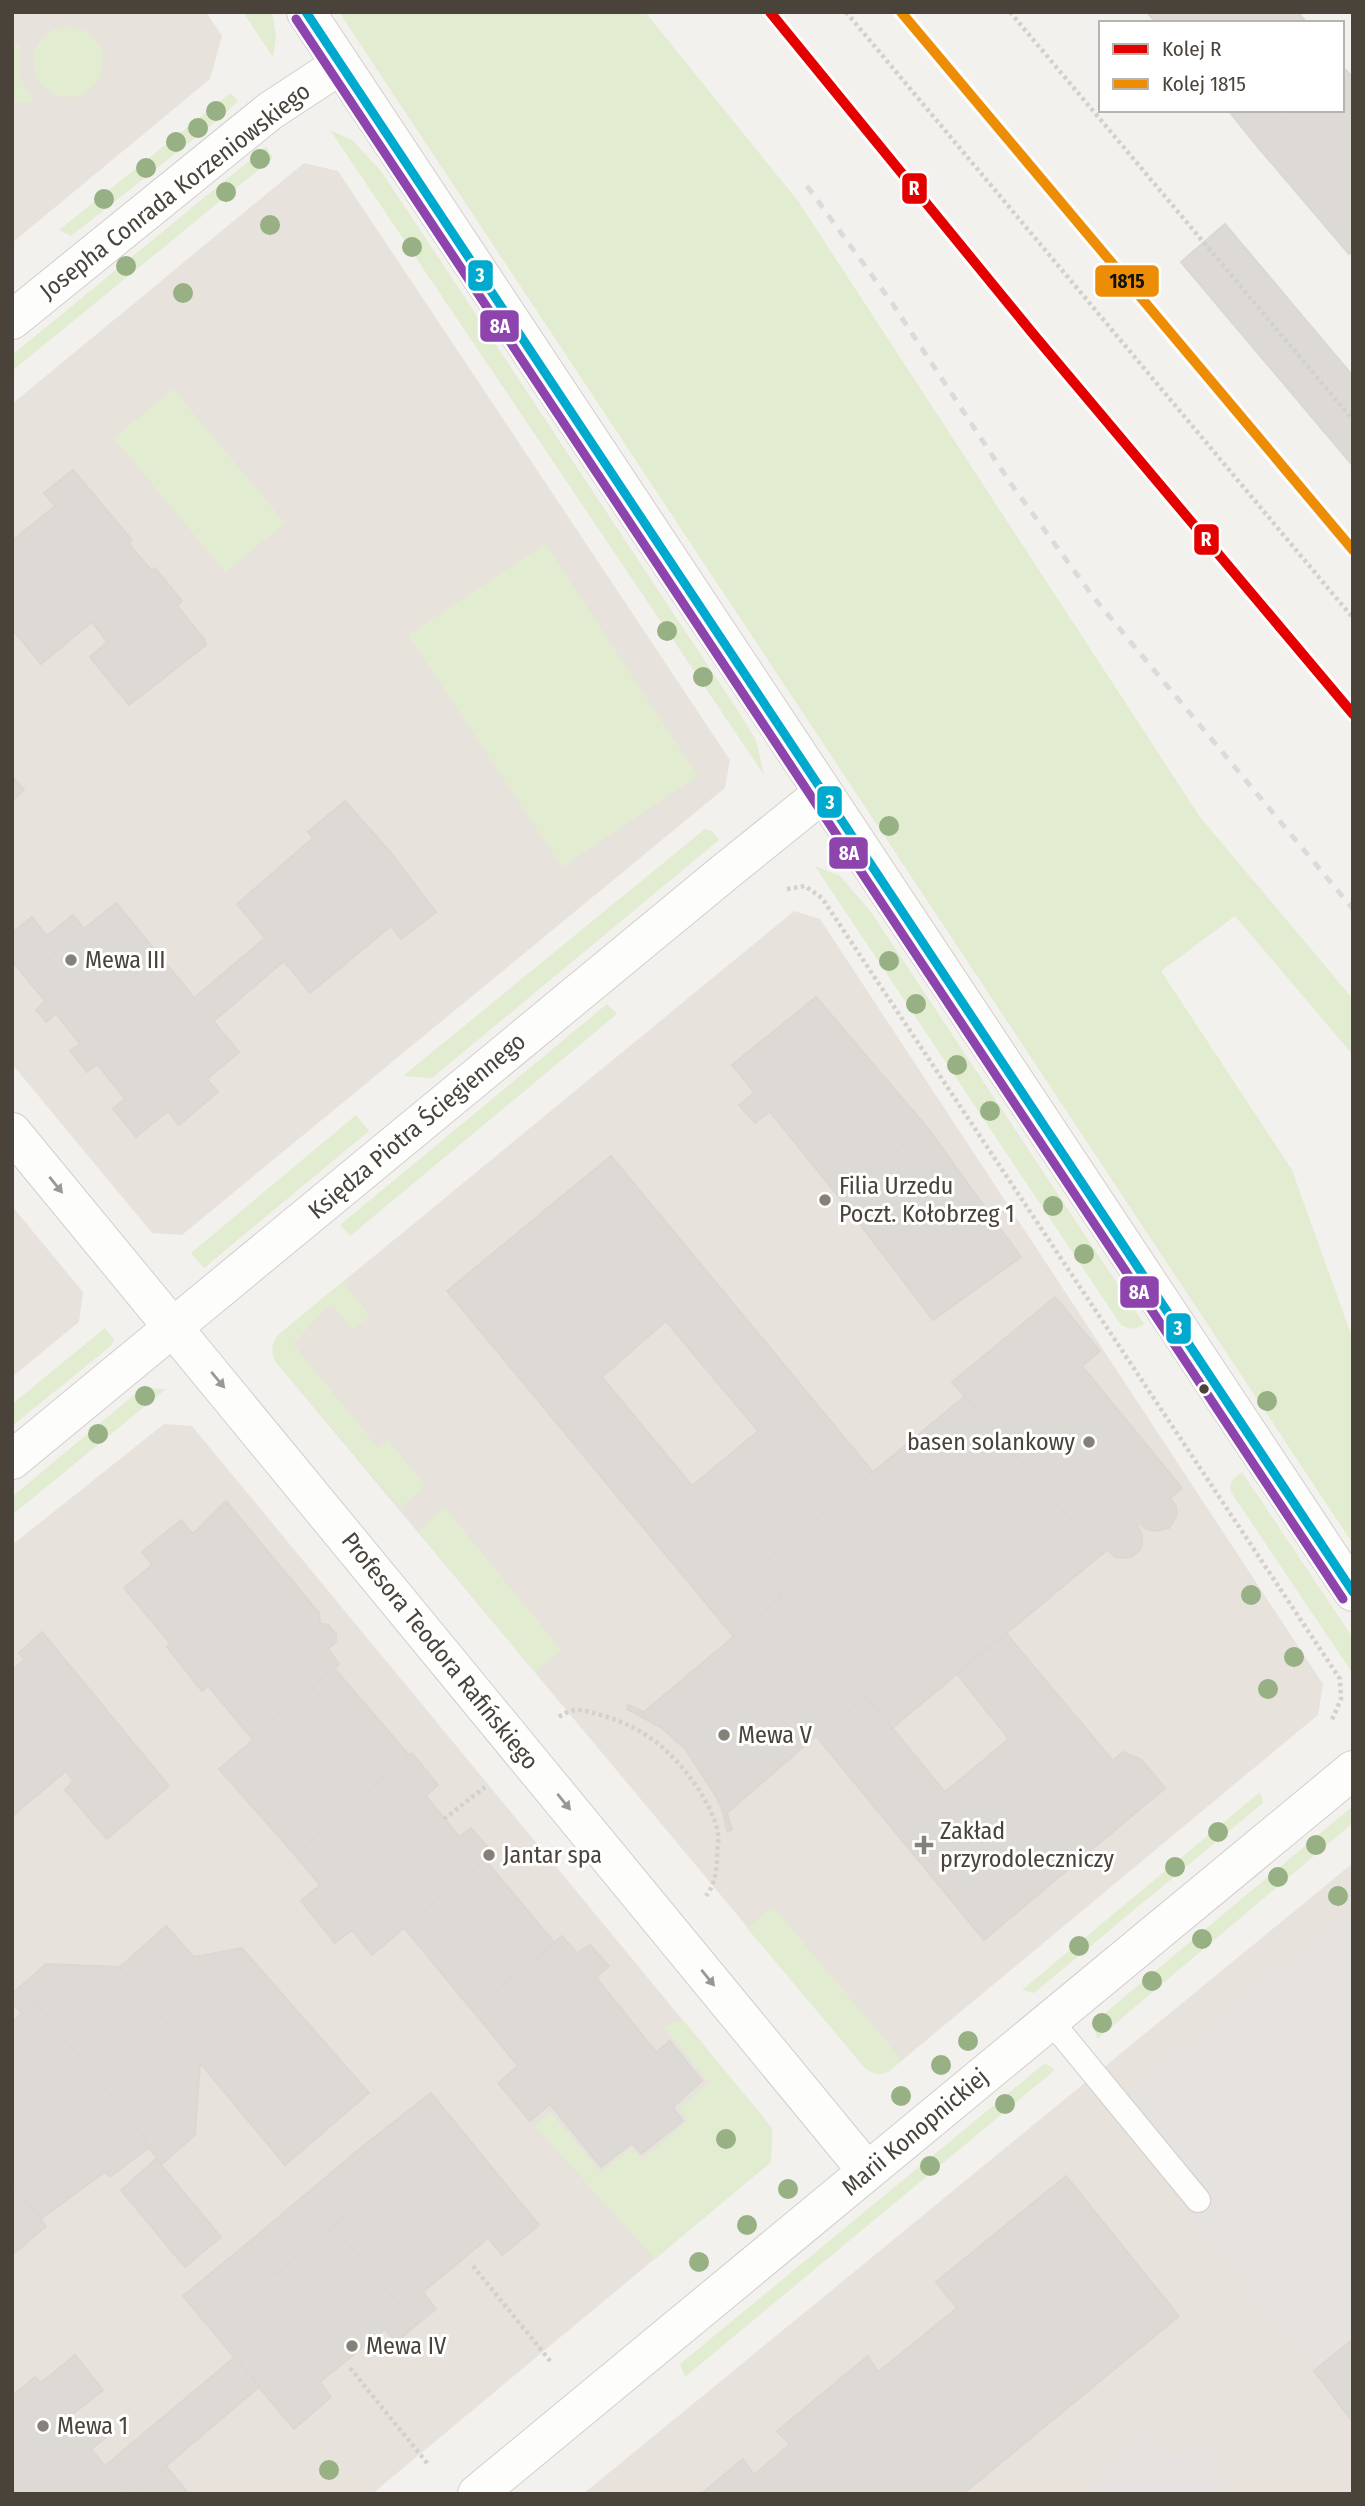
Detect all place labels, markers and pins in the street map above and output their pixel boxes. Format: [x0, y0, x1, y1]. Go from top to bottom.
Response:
place label: Mewa III [85, 946, 166, 974]
marker: Mewa III [63, 952, 79, 968]
place label: Filia Urzedu Poczt. Kołobrzeg 1 [839, 1172, 1015, 1228]
marker: Filia Urzedu Poczt. Kołobrzeg 1 [817, 1192, 833, 1208]
unlabelled marker [1197, 1382, 1211, 1396]
place label: basen solankowy [907, 1428, 1075, 1456]
marker: basen solankowy [1081, 1434, 1097, 1450]
place label: Mewa V [738, 1721, 813, 1749]
marker: Mewa V [716, 1727, 732, 1743]
place label: Zakład przyrodoleczniczy [940, 1817, 1114, 1873]
marker: Zakład przyrodoleczniczy [914, 1835, 934, 1855]
place label: Jantar spa [503, 1841, 602, 1869]
marker: Jantar spa [481, 1847, 497, 1863]
place label: Mewa IV [366, 2332, 447, 2360]
marker: Mewa IV [344, 2338, 360, 2354]
place label: Mewa 1 [57, 2412, 128, 2440]
marker: Mewa 1 [35, 2418, 51, 2434]

